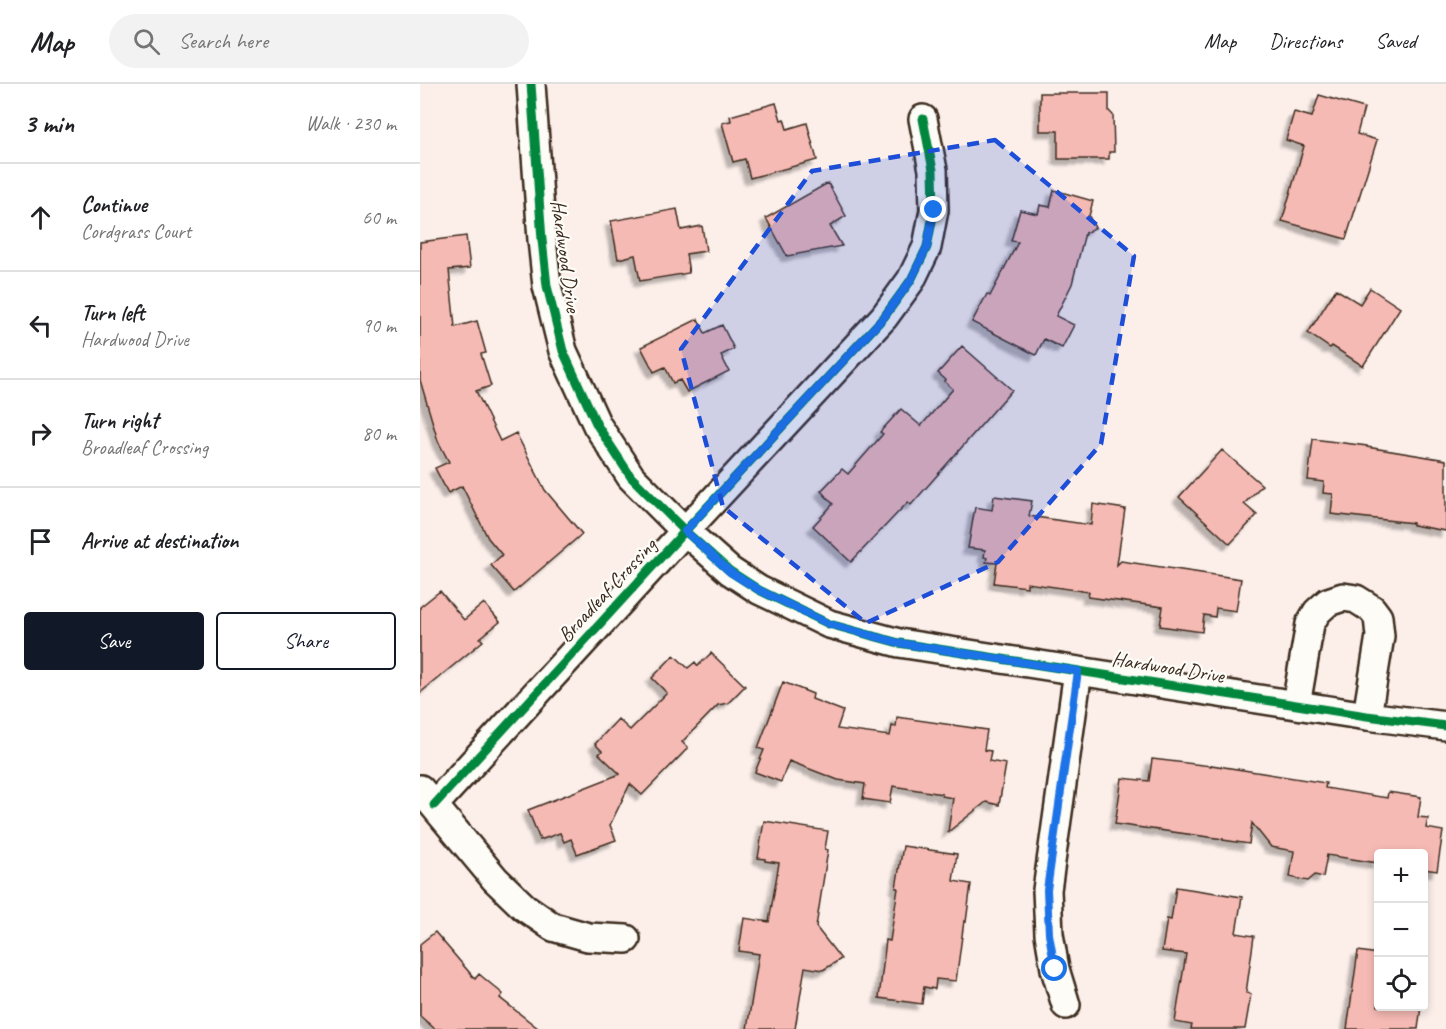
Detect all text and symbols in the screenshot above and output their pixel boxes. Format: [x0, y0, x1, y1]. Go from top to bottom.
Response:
search box [109, 14, 529, 68]
text: Map [30, 24, 73, 59]
icon: search [130, 25, 163, 58]
text: Search here [178, 27, 268, 55]
text: Map [1204, 28, 1236, 54]
text: Directions [1269, 28, 1342, 54]
text: Saved [1375, 28, 1416, 54]
text: 3 min [24, 107, 74, 140]
text: Walk · 230 m [306, 111, 396, 136]
text: Continue [81, 191, 147, 219]
route end [920, 196, 946, 222]
street label: Hardwood Drive [545, 198, 587, 315]
icon: ahead [24, 201, 57, 234]
text: 60 m [362, 205, 396, 230]
text: Cordgrass Court [81, 219, 191, 244]
text: Turn left [81, 299, 145, 327]
icon: left [24, 309, 57, 342]
text: 90 m [362, 313, 396, 338]
text: Hardwood Drive [81, 327, 189, 352]
text: Turn right [81, 407, 158, 435]
icon: right [24, 417, 57, 450]
text: 80 m [362, 421, 396, 446]
text: Broadleaf Crossing [81, 435, 208, 460]
icon: arrive [24, 525, 57, 558]
text: Arrive at destination [81, 527, 238, 555]
street label: Broadleaf Crossing [552, 531, 663, 648]
button: Save [24, 612, 204, 670]
button: Share [216, 612, 396, 670]
street label: Hardwood Drive [1110, 645, 1227, 689]
map controls [1374, 849, 1428, 1011]
button: + [1374, 849, 1428, 903]
button: − [1374, 903, 1428, 957]
route start [1041, 955, 1067, 981]
button: locate [1374, 957, 1428, 1011]

